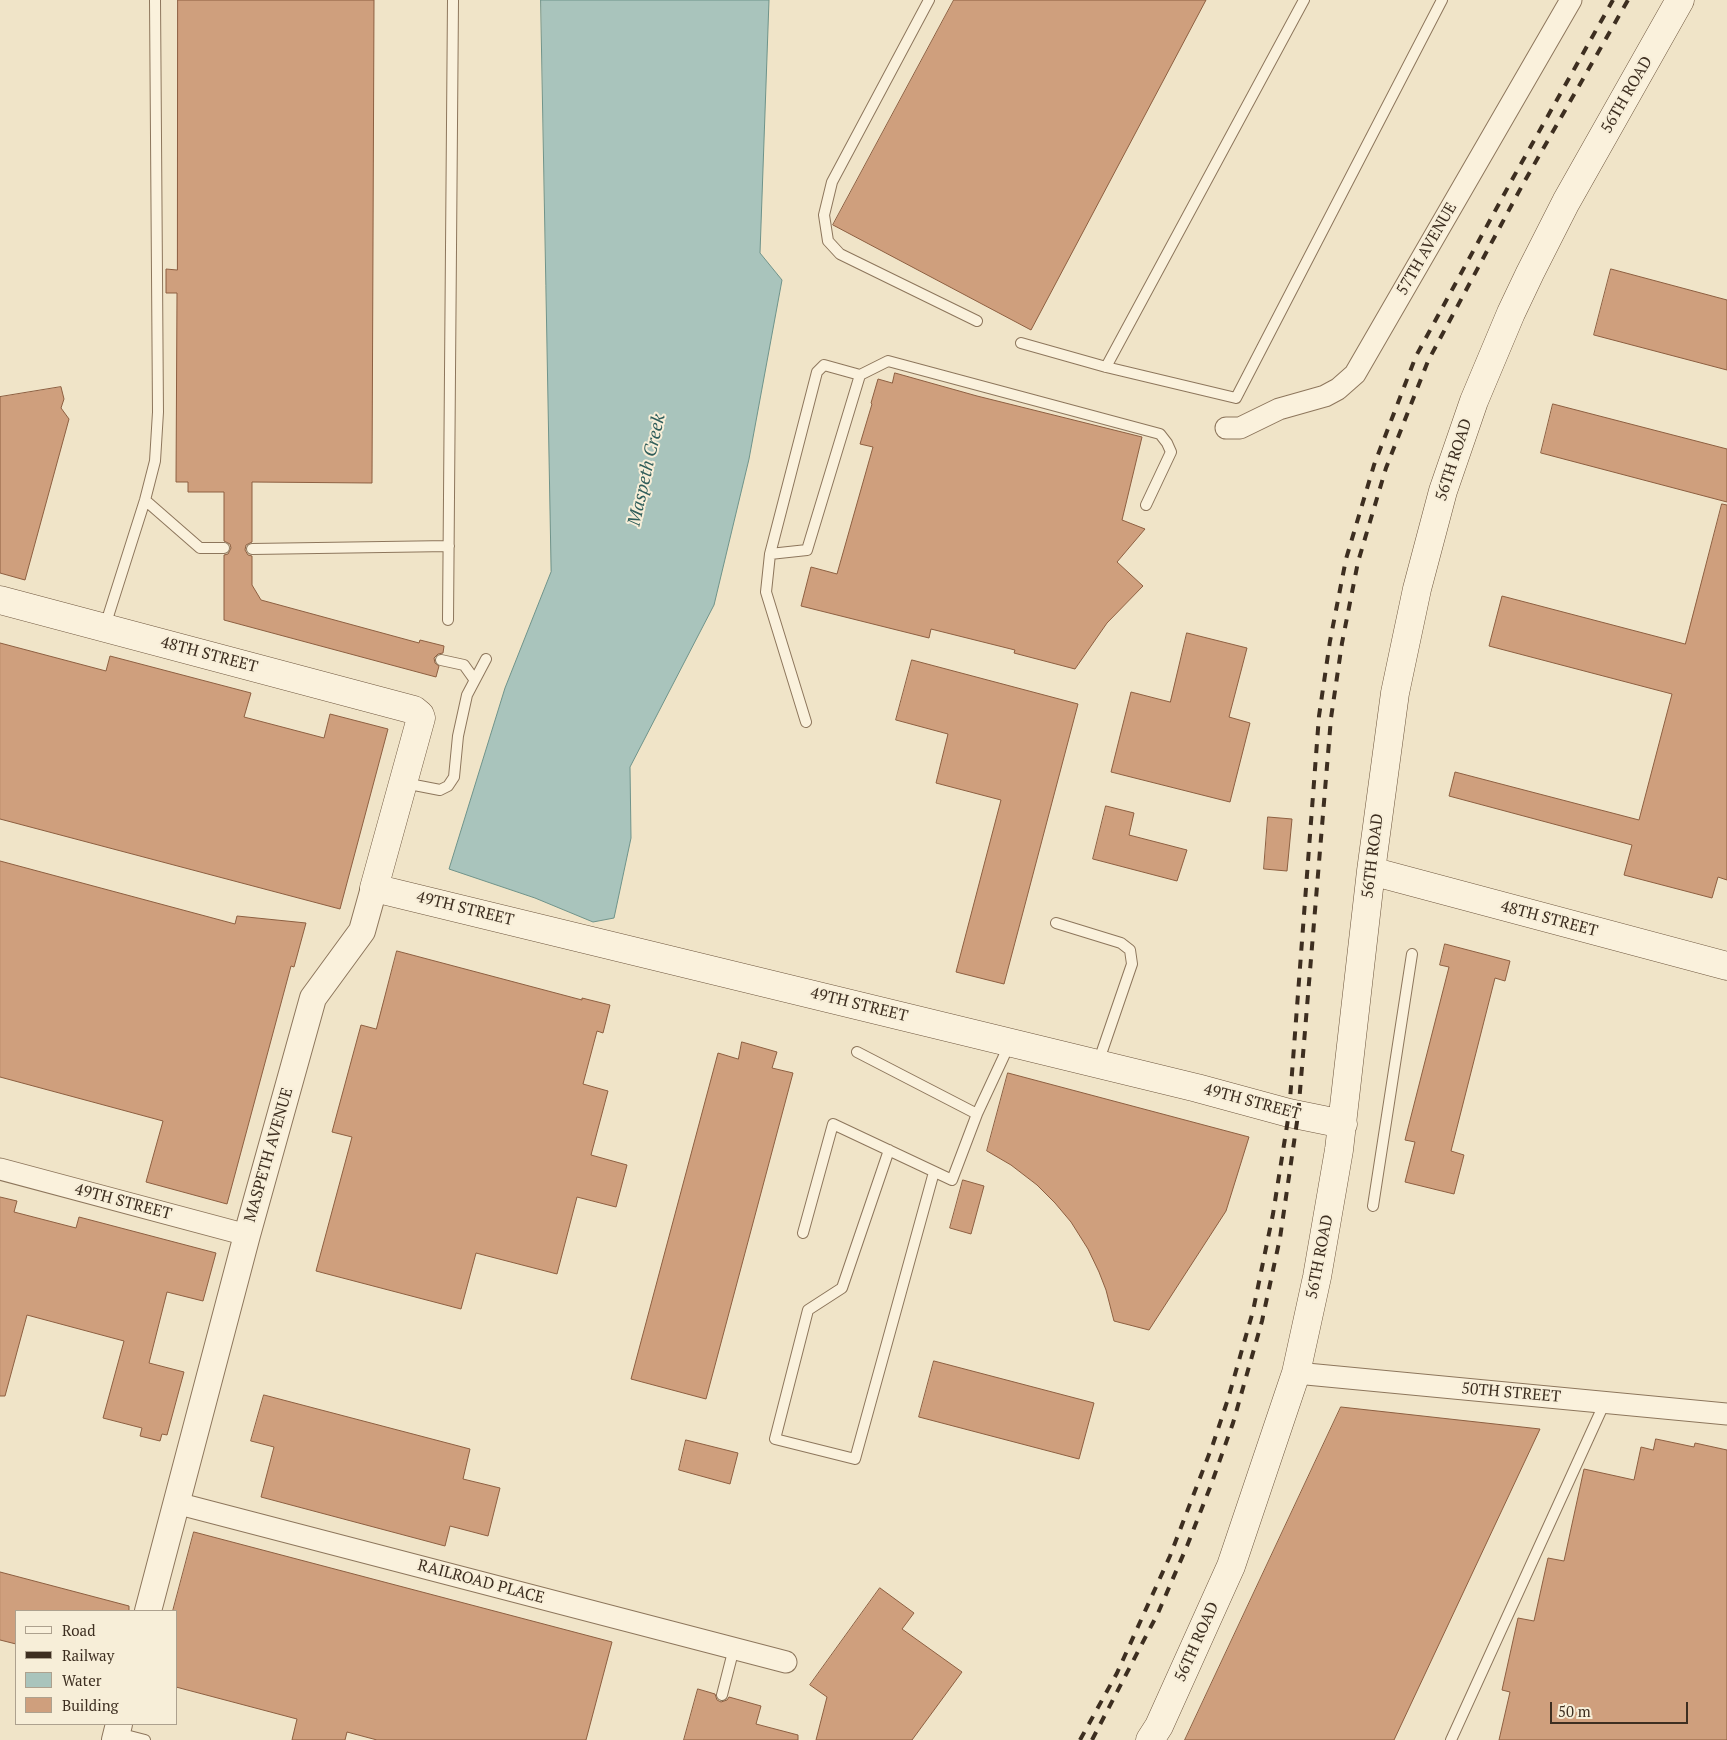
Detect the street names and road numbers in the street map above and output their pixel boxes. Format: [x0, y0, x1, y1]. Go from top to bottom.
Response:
street label: 56TH ROAD [1597, 53, 1657, 137]
street label: 57TH AVENUE [1393, 199, 1461, 299]
street label: 56TH ROAD [1432, 416, 1476, 504]
street label: 48TH STREET [158, 633, 260, 677]
street label: 56TH ROAD [1358, 812, 1388, 900]
street label: 49TH STREET [414, 888, 516, 930]
street label: 48TH STREET [1498, 897, 1600, 941]
street label: 49TH STREET [808, 984, 910, 1026]
street label: 49TH STREET [1201, 1080, 1303, 1124]
street label: MASPETH AVENUE [241, 1086, 297, 1224]
street label: 49TH STREET [72, 1180, 174, 1224]
street label: 56TH ROAD [1302, 1213, 1338, 1301]
street label: 50TH STREET [1461, 1379, 1561, 1407]
street label: RAILROAD PLACE [416, 1556, 546, 1608]
street label: 56TH ROAD [1171, 1599, 1223, 1685]

